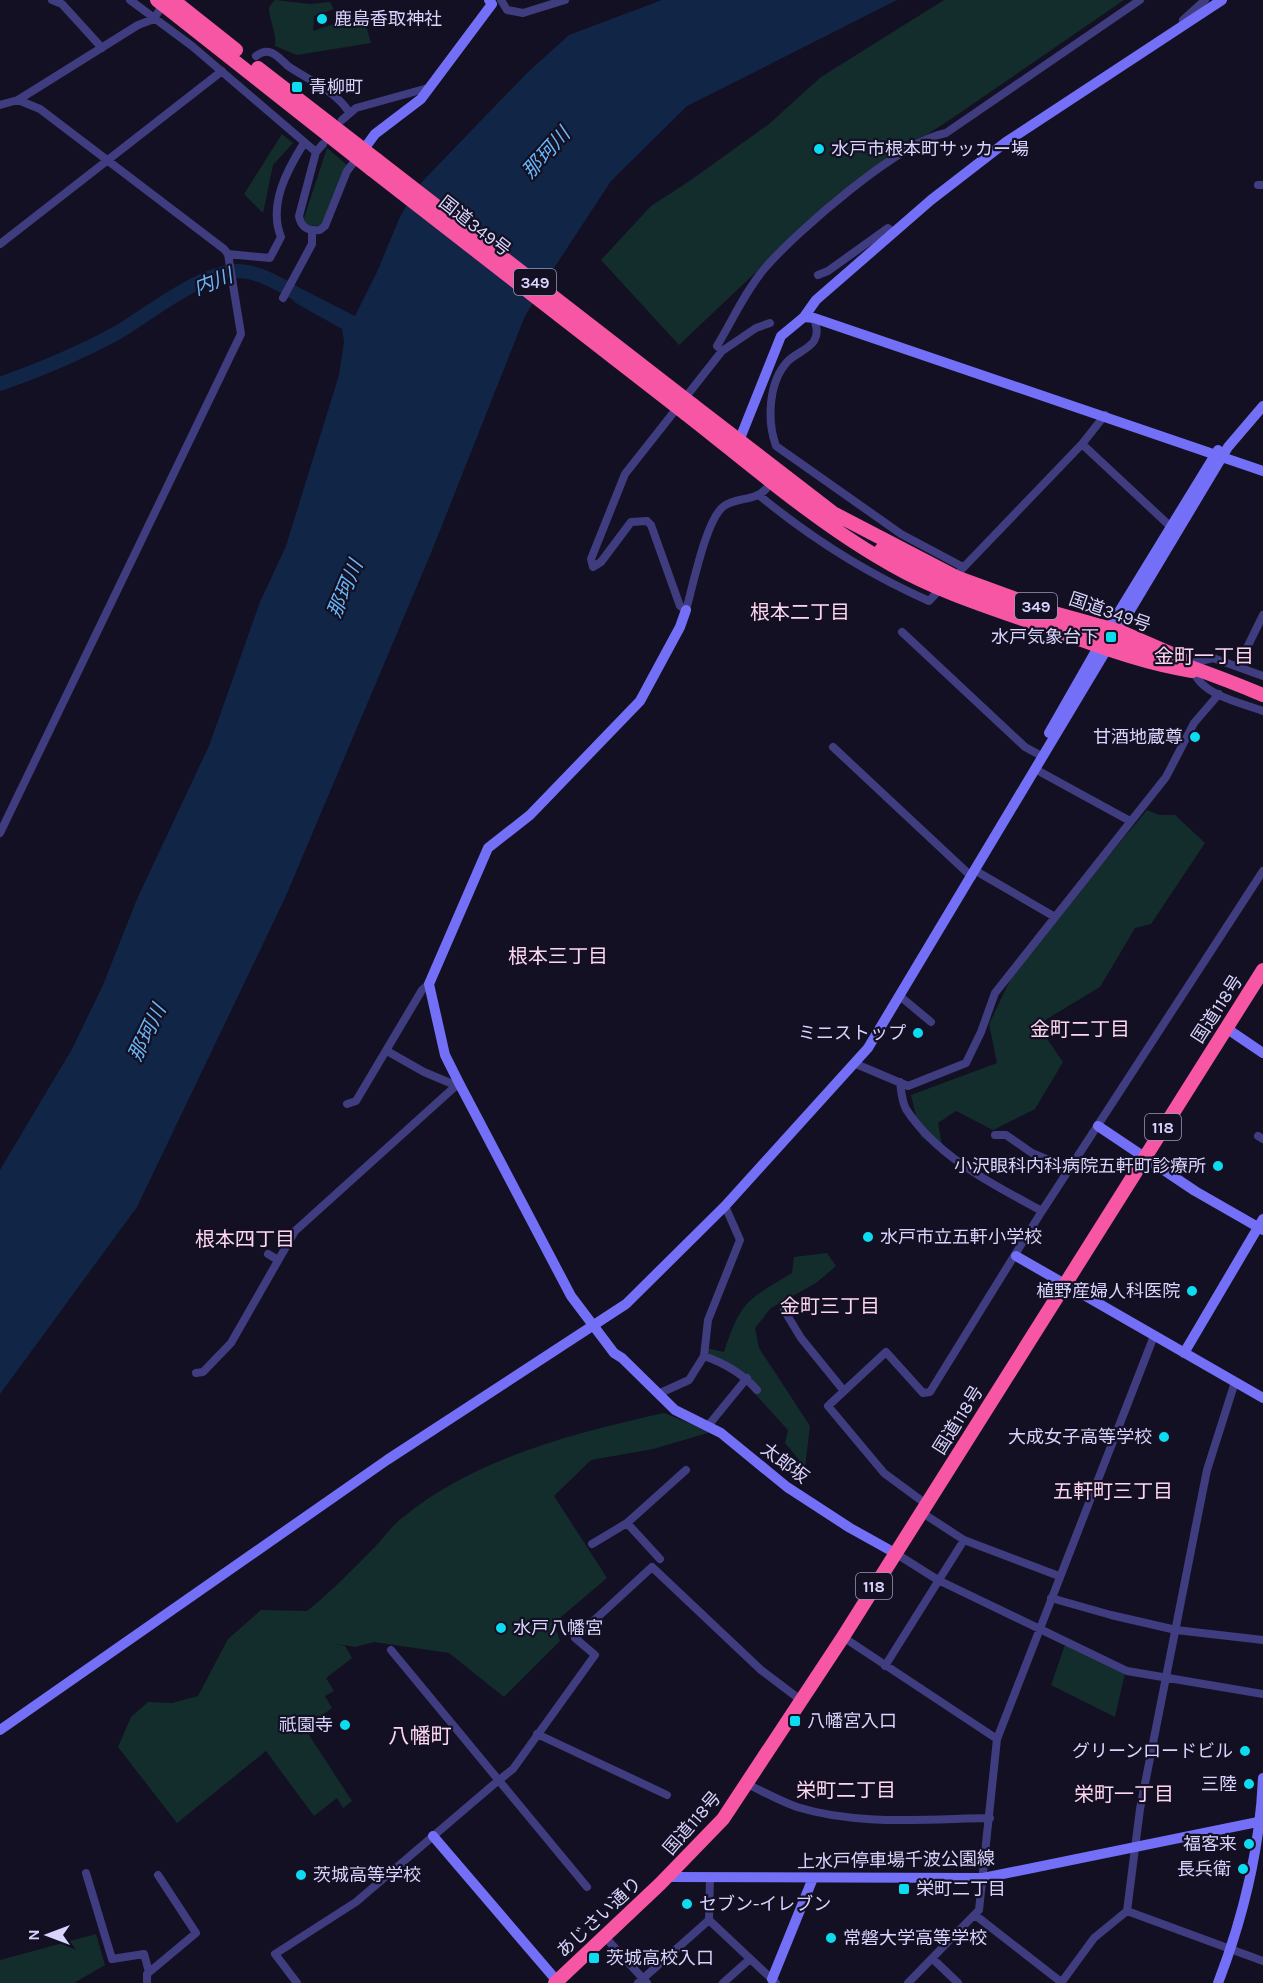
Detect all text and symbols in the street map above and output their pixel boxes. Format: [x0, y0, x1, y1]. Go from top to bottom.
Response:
place label: 鹿島香取神社 [334, 8, 442, 30]
marker: 鹿島香取神社 [315, 12, 329, 26]
place label: 青柳町 [309, 76, 363, 98]
marker: 青柳町 [290, 80, 304, 94]
water label: 那珂川 [517, 122, 576, 183]
place label: 水戸市根本町サッカー場 [831, 138, 1029, 160]
marker: 水戸市根本町サッカー場 [812, 142, 826, 156]
street label: 国道349号 [435, 191, 515, 261]
water label: 内川 [190, 263, 238, 300]
road number: 349 [514, 269, 556, 295]
water label: 那珂川 [323, 555, 368, 621]
street label: 国道349号 [1066, 588, 1154, 636]
road number: 349 [1015, 593, 1057, 619]
district label: 根本二丁目 [750, 601, 850, 624]
place label: 水戸気象台下 [991, 626, 1099, 648]
marker: 水戸気象台下 [1104, 630, 1118, 644]
district label: 金町一丁目 [1154, 645, 1254, 668]
place label: 甘酒地蔵尊 [1093, 726, 1183, 748]
marker: 甘酒地蔵尊 [1188, 730, 1202, 744]
district label: 根本三丁目 [508, 945, 608, 968]
street label: 国道118号 [1187, 971, 1247, 1047]
water label: 那珂川 [124, 999, 171, 1065]
district label: 金町二丁目 [1030, 1018, 1130, 1041]
place label: ミニストップ [798, 1022, 906, 1044]
marker: ミニストップ [911, 1026, 925, 1040]
road number: 118 [1145, 1114, 1181, 1140]
place label: 小沢眼科内科病院五軒町診療所 [954, 1155, 1206, 1177]
marker: 小沢眼科内科病院五軒町診療所 [1211, 1159, 1225, 1173]
place label: 水戸市立五軒小学校 [880, 1226, 1042, 1248]
district label: 根本四丁目 [195, 1228, 295, 1251]
marker: 水戸市立五軒小学校 [861, 1230, 875, 1244]
place label: 植野産婦人科医院 [1036, 1280, 1180, 1302]
marker: 植野産婦人科医院 [1185, 1284, 1199, 1298]
district label: 金町三丁目 [780, 1295, 880, 1318]
street label: 国道118号 [928, 1382, 988, 1458]
place label: 大成女子高等学校 [1008, 1426, 1152, 1448]
marker: 大成女子高等学校 [1157, 1430, 1171, 1444]
street label: 太郎坂 [757, 1438, 813, 1488]
district label: 五軒町三丁目 [1053, 1480, 1173, 1503]
road number: 118 [856, 1573, 892, 1599]
place label: 水戸八幡宮 [513, 1617, 603, 1639]
marker: 水戸八幡宮 [494, 1621, 508, 1635]
place label: 八幡宮入口 [807, 1710, 897, 1732]
place label: 祇園寺 [279, 1714, 333, 1736]
marker: 八幡宮入口 [788, 1714, 802, 1728]
marker: 祇園寺 [338, 1718, 352, 1732]
district label: 八幡町 [389, 1724, 452, 1748]
place label: グリーンロードビル [1072, 1740, 1233, 1762]
marker: グリーンロードビル [1238, 1744, 1252, 1758]
place label: 三陸 [1201, 1773, 1237, 1795]
marker: 三陸 [1242, 1777, 1256, 1791]
district label: 栄町二丁目 [796, 1779, 896, 1802]
district label: 栄町一丁目 [1074, 1783, 1174, 1806]
street label: 国道118号 [658, 1787, 726, 1859]
place label: 福客来 [1183, 1833, 1237, 1855]
marker: 福客来 [1242, 1837, 1256, 1851]
street label: 上水戸停車場千波公園線 [797, 1847, 995, 1873]
place label: 長兵衛 [1177, 1858, 1231, 1880]
marker: 長兵衛 [1236, 1862, 1250, 1876]
place label: 茨城高等学校 [313, 1864, 421, 1886]
marker: 茨城高等学校 [294, 1868, 308, 1882]
street label: あじさい通り [552, 1872, 646, 1962]
place label: 栄町二丁目 [916, 1878, 1006, 1900]
marker: 栄町二丁目 [897, 1882, 911, 1896]
place label: セブン-イレブン [699, 1893, 831, 1915]
marker: セブン-イレブン [680, 1897, 694, 1911]
north arrow [18, 1905, 78, 1965]
place label: 常磐大学高等学校 [843, 1927, 987, 1949]
text: N [24, 1929, 43, 1941]
marker: 常磐大学高等学校 [824, 1931, 838, 1945]
place label: 茨城高校入口 [606, 1947, 714, 1969]
marker: 茨城高校入口 [587, 1951, 601, 1965]

